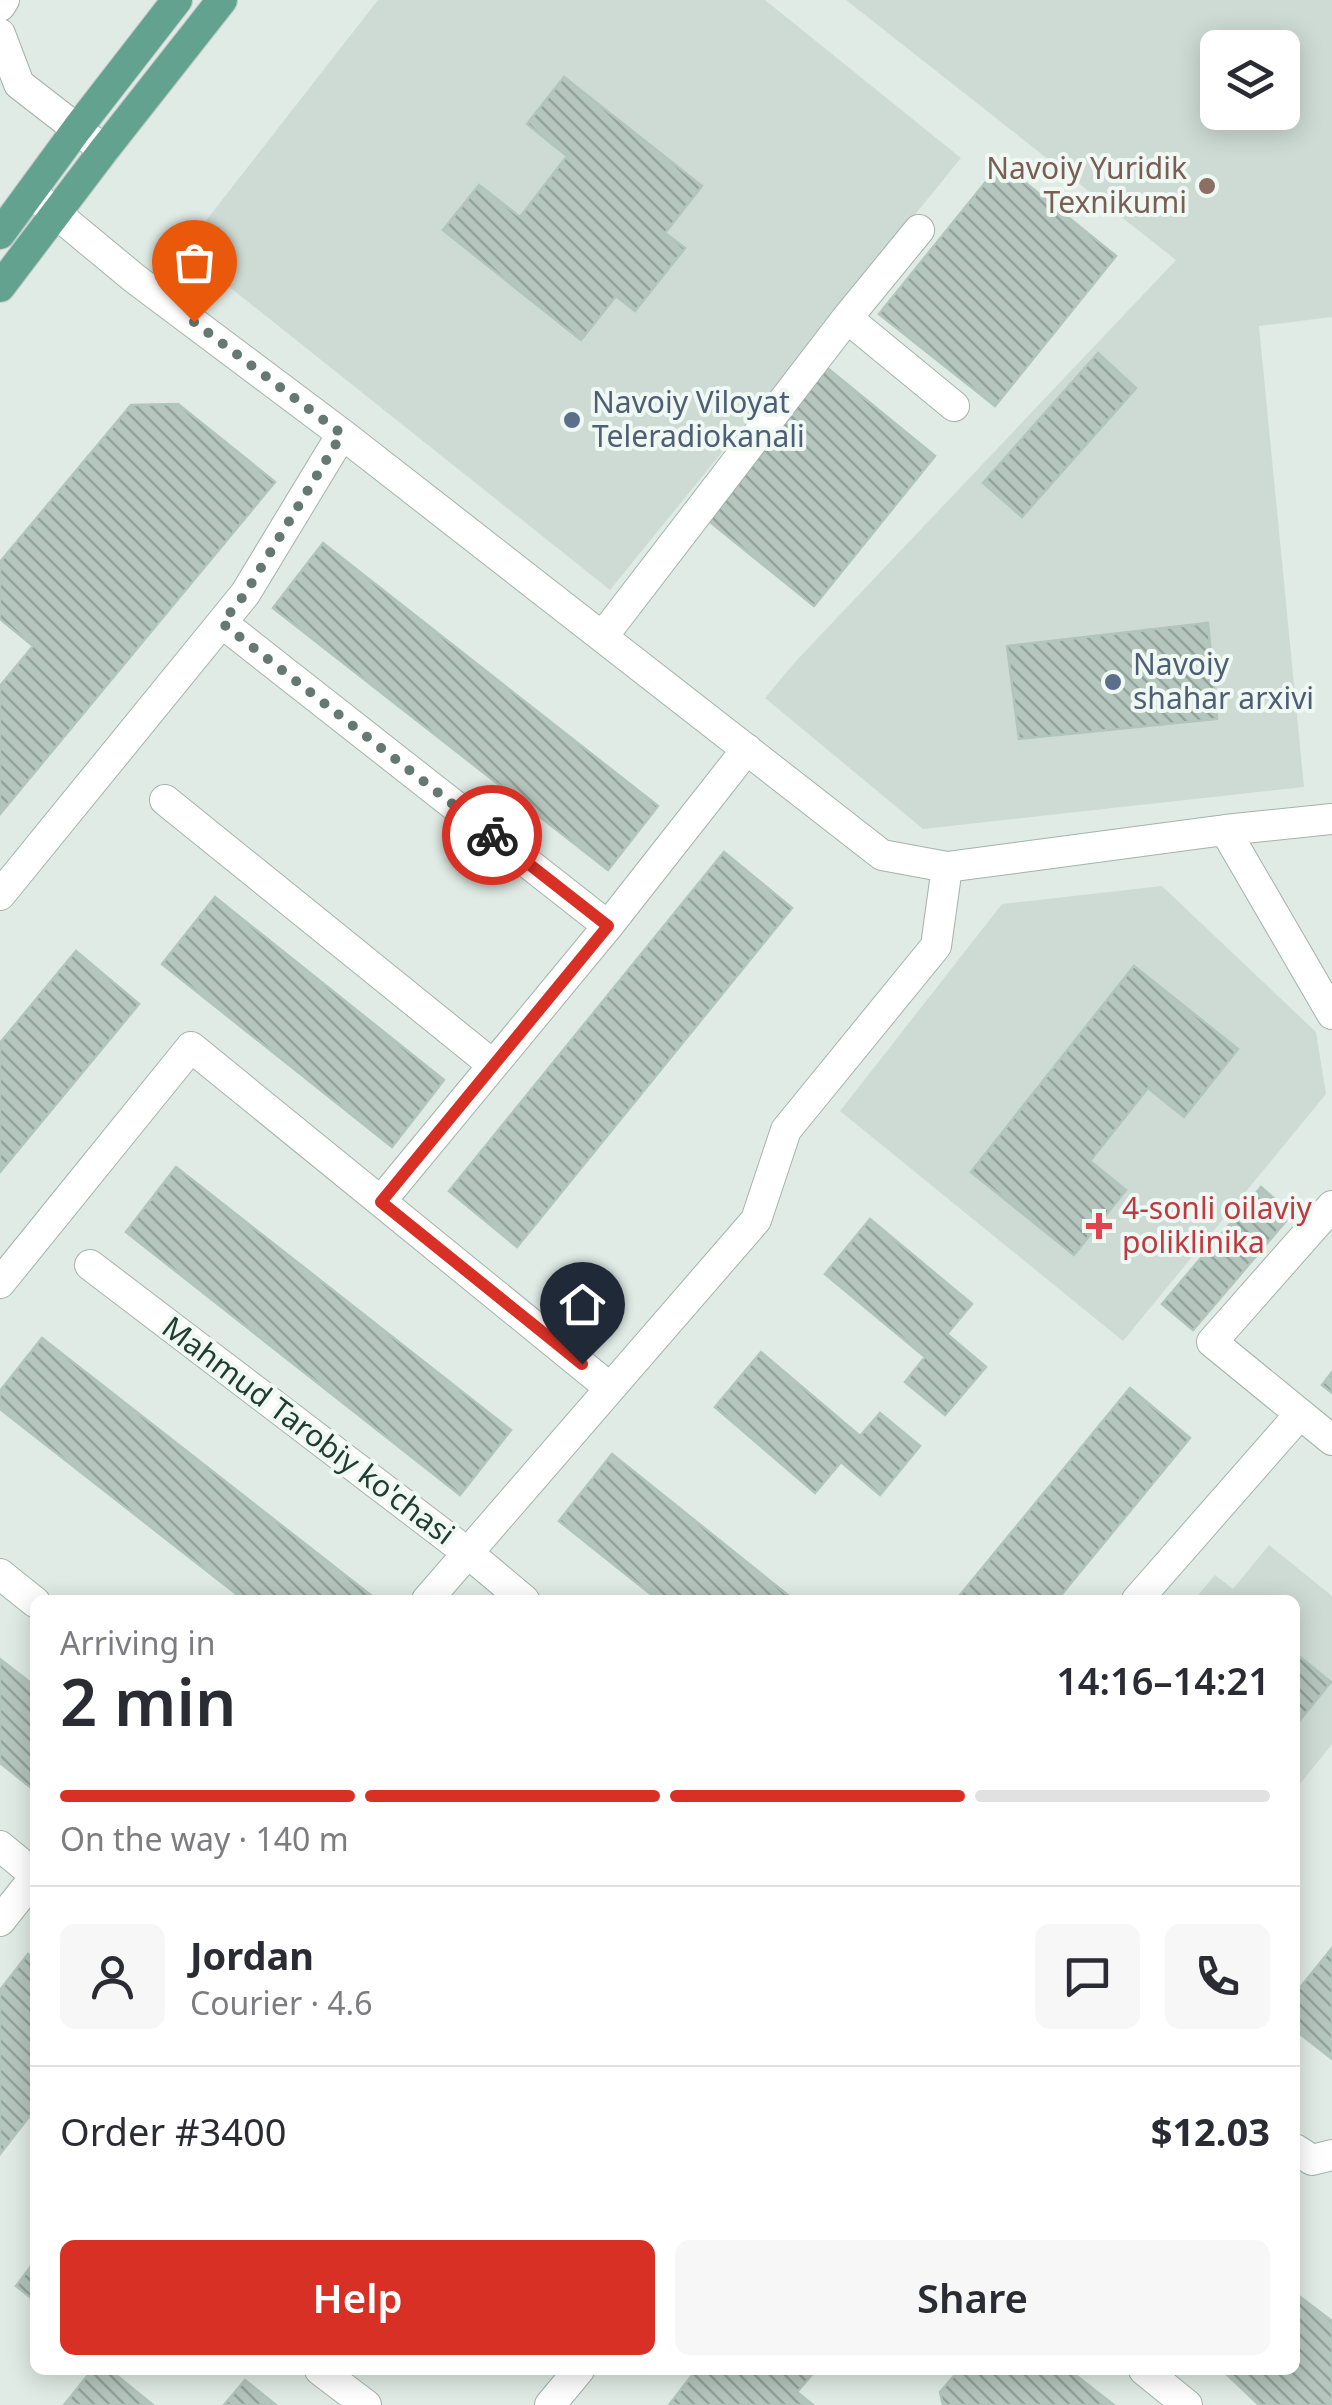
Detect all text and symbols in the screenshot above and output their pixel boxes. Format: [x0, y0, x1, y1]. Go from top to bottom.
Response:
map controls [1200, 30, 1300, 130]
button: layers [1200, 30, 1300, 130]
place label: Navoiy Yuridik Texnikumi [986, 147, 1187, 222]
marker: Navoiy Yuridik Texnikumi [1196, 175, 1218, 197]
pin [152, 220, 237, 323]
icon: bag [167, 235, 222, 290]
place label: Navoiy Viloyat Teleradiokanali [592, 381, 805, 456]
marker: Navoiy Viloyat Teleradiokanali [561, 409, 583, 431]
place label: Navoiy shahar arxivi [1133, 643, 1314, 718]
marker: Navoiy shahar arxivi [1102, 671, 1124, 693]
courier [442, 785, 542, 885]
icon: bike [465, 808, 520, 863]
place label: 4-sonli oilaviy poliklinika [1122, 1187, 1313, 1262]
marker: 4-sonli oilaviy poliklinika [1086, 1213, 1112, 1239]
pin [540, 1262, 625, 1365]
icon: home [555, 1277, 610, 1332]
street label: Mahmud Tarobiy ko'chasi [154, 1306, 464, 1553]
text: Arriving in [60, 1621, 215, 1664]
text: 14:16–14:21 [1056, 1654, 1270, 1706]
text: 2 min [60, 1657, 236, 1745]
text: On the way · 140 m [60, 1817, 349, 1860]
button: person [60, 1924, 165, 2029]
button: chat [1035, 1924, 1140, 2029]
button: phone [1165, 1924, 1270, 2029]
text: Jordan [190, 1929, 314, 1981]
text: Courier · 4.6 [190, 1981, 373, 2024]
text: Order #3400 [60, 2105, 286, 2157]
text: $12.03 [1151, 2105, 1270, 2157]
button: Help [60, 2240, 655, 2355]
button: Share [675, 2240, 1270, 2355]

